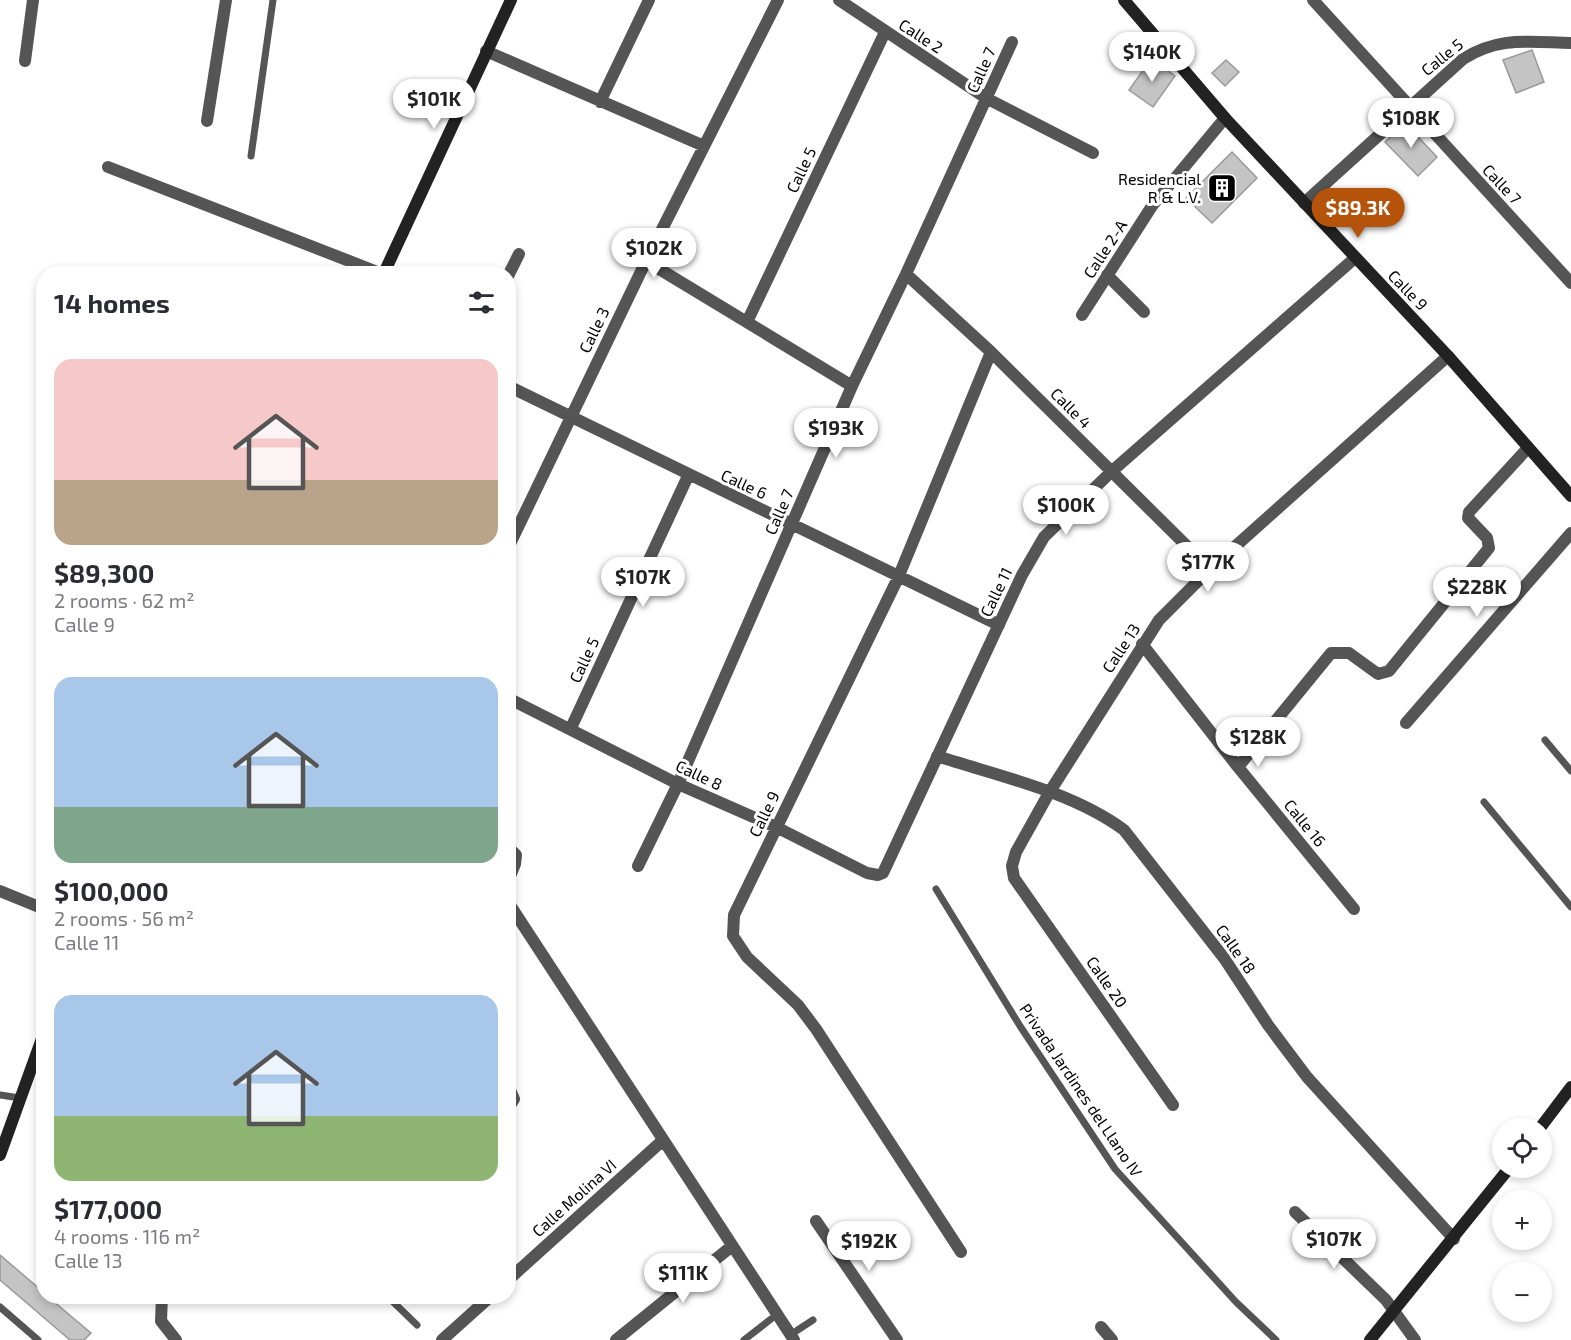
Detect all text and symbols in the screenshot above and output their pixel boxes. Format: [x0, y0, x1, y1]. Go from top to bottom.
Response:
street label: Calle 2 [896, 14, 947, 57]
pin: $140K [1110, 32, 1194, 83]
street label: Calle 5 [1417, 34, 1466, 79]
text: $140K [1123, 39, 1181, 63]
street label: Calle 7 [962, 44, 999, 95]
pin: $101K [392, 79, 476, 130]
text: $101K [407, 86, 461, 110]
pin: $108K [1369, 98, 1453, 149]
text: $108K [1382, 105, 1440, 129]
street label: Calle 5 [782, 144, 819, 196]
street label: Calle 7 [1479, 160, 1526, 208]
place label: Residencial R & L.V. [1118, 169, 1201, 206]
building icon: Residencial R & L.V. [1206, 172, 1238, 204]
pin: $89.3K [1309, 188, 1407, 239]
text: $89.3K [1326, 195, 1390, 219]
street label: Calle 2-A [1079, 216, 1130, 281]
pin: $102K [612, 228, 696, 279]
text: $102K [625, 235, 683, 259]
street label: Calle 9 [1385, 266, 1432, 314]
icon: filters [465, 286, 498, 319]
text: 14 homes [54, 287, 170, 318]
street label: Calle 3 [574, 304, 613, 356]
street label: Calle 4 [1047, 383, 1096, 432]
icon: home [222, 398, 330, 506]
pin: $193K [794, 408, 878, 459]
text: $193K [808, 415, 864, 439]
street label: Calle 6 [718, 465, 770, 502]
pin: $100K [1024, 485, 1108, 536]
street label: Calle 7 [760, 486, 797, 537]
text: $100K [1037, 492, 1095, 516]
pin: $177K [1166, 542, 1250, 593]
text: $177K [1181, 549, 1235, 573]
text: $89,300 [54, 557, 154, 588]
pin: $107K [601, 557, 685, 608]
text: $107K [615, 564, 671, 588]
street label: Calle 11 [976, 564, 1016, 619]
pin: $228K [1435, 567, 1519, 618]
text: $228K [1447, 574, 1507, 598]
text: 2 rooms · 62 m² [54, 588, 194, 612]
text: Calle 9 [54, 612, 115, 636]
street label: Calle 13 [1098, 620, 1143, 676]
street label: Calle 5 [565, 634, 602, 686]
icon: home [222, 716, 330, 824]
pin: $128K [1216, 717, 1300, 768]
text: $128K [1230, 724, 1287, 748]
street label: Calle 8 [673, 756, 726, 794]
street label: Calle 9 [744, 788, 783, 840]
street label: Calle 16 [1281, 795, 1330, 850]
text: $100,000 [54, 875, 169, 906]
text: 2 rooms · 56 m² [54, 906, 194, 930]
street label: Calle 18 [1213, 920, 1260, 977]
text: Calle 11 [54, 930, 119, 954]
street label: Calle 20 [1083, 952, 1132, 1011]
street label: Privada Jardines del Llano IV [1016, 1000, 1147, 1180]
icon: home [222, 1034, 330, 1142]
map controls [1492, 1118, 1552, 1322]
button: locate [1492, 1118, 1552, 1178]
street label: Calle Molina VI [528, 1155, 620, 1240]
button: + [1492, 1190, 1552, 1250]
text: $177,000 [54, 1193, 162, 1224]
pin: $107K [1292, 1219, 1376, 1270]
pin: $192K [827, 1221, 911, 1272]
text: 4 rooms · 116 m² [54, 1224, 200, 1248]
text: $107K [1306, 1226, 1362, 1250]
text: $192K [841, 1228, 897, 1252]
text: Calle 13 [54, 1248, 123, 1272]
pin: $111K [641, 1253, 725, 1304]
text: $111K [658, 1260, 708, 1284]
button: − [1492, 1262, 1552, 1322]

